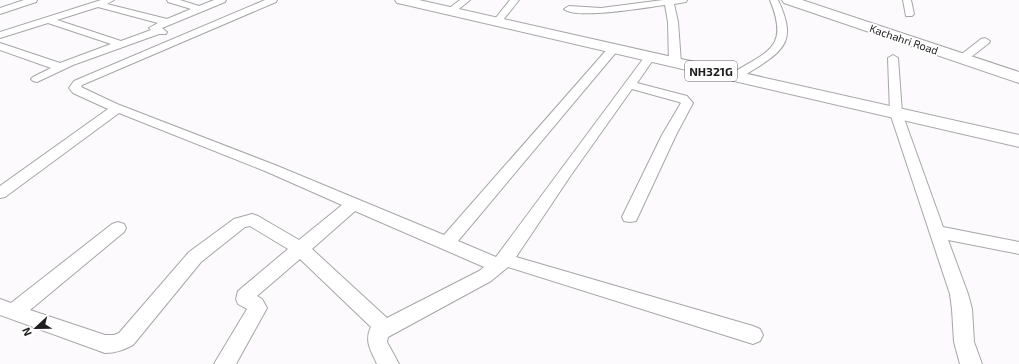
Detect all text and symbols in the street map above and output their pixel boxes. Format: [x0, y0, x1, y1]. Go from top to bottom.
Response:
street label: Kachahri Road [868, 21, 940, 57]
road number: NH321G [685, 61, 737, 81]
north arrow [16, 308, 56, 348]
text: N [19, 326, 34, 338]

